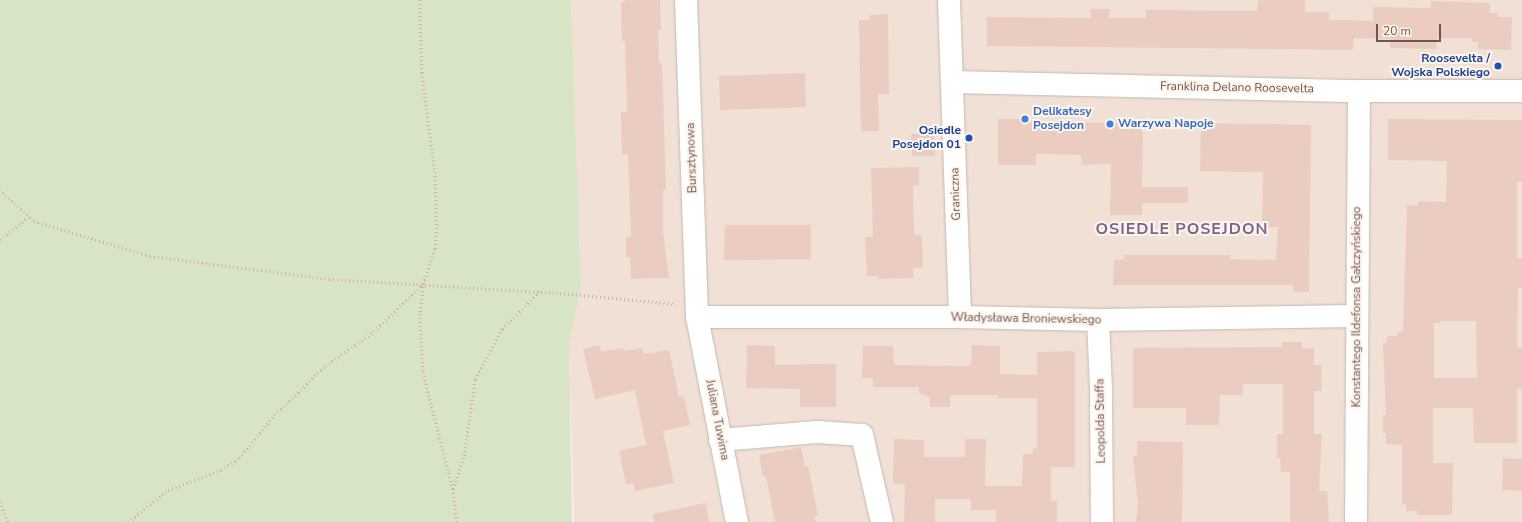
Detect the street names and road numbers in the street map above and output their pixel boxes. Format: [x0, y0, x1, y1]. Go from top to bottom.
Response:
street label: Franklina Delano Roosevelta [1160, 79, 1314, 97]
street label: Bursztynowa [684, 123, 700, 193]
street label: Graniczna [948, 167, 964, 221]
street label: Konstantego Ildefonsa Gałczyńskiego [1350, 207, 1364, 407]
street label: Władysława Broniewskiego [951, 310, 1101, 328]
street label: Juliana Tuwima [702, 378, 732, 462]
street label: Leopolda Staffa [1093, 378, 1109, 464]

